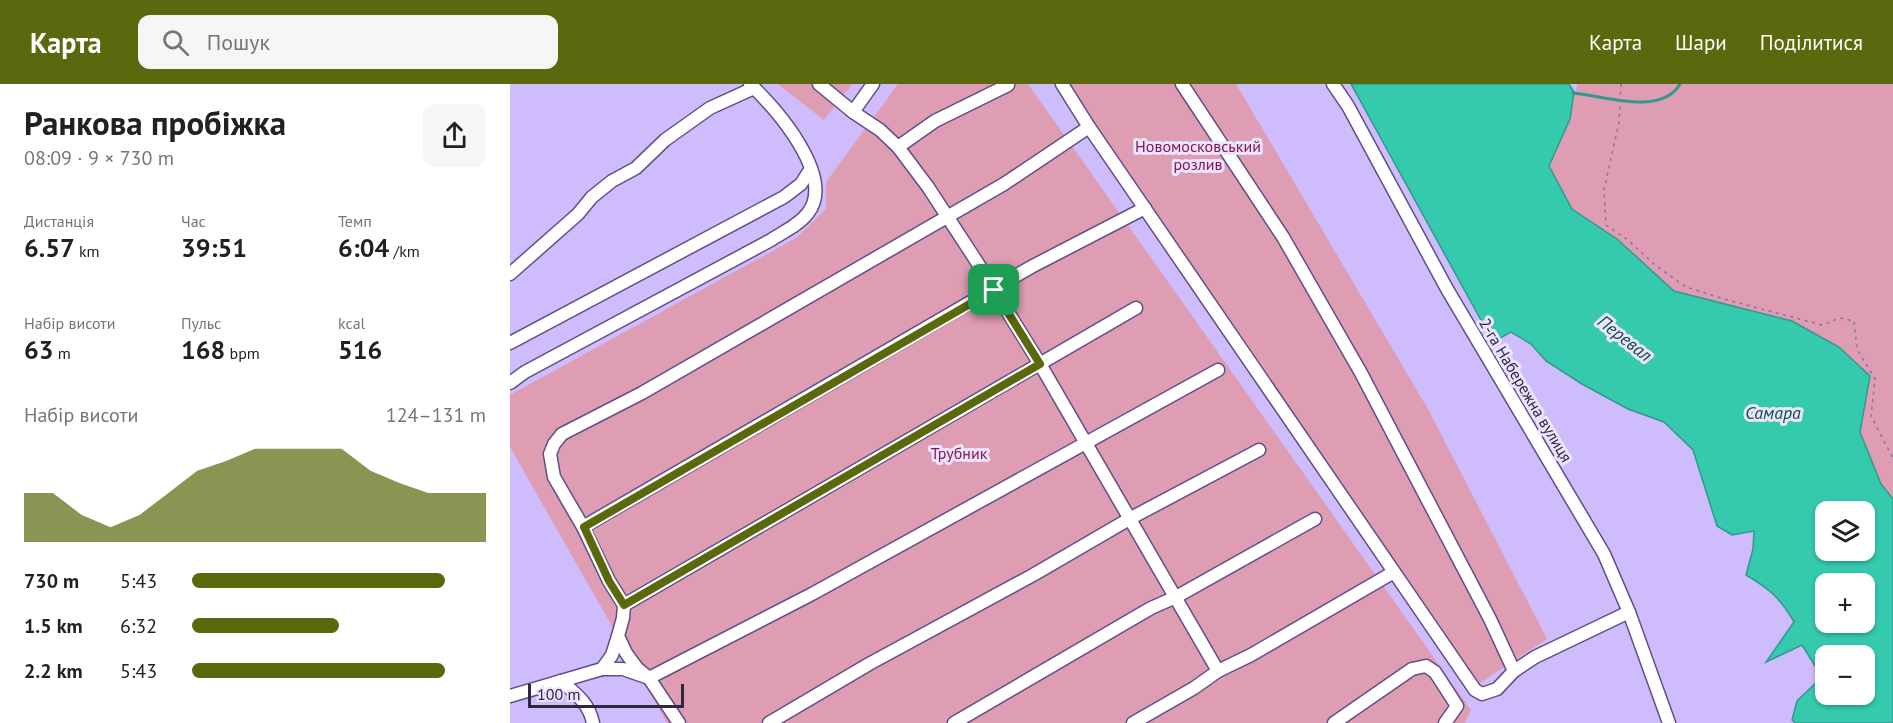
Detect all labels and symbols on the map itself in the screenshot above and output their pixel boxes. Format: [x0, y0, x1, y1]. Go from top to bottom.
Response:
park label: Новомосковський розлив [1135, 136, 1261, 174]
pin [968, 264, 1019, 315]
water label: Перевал [1593, 310, 1657, 367]
street label: 2-га Набережна вулиця [1475, 314, 1577, 466]
water label: Самара [1745, 401, 1801, 424]
park label: Трубник [931, 443, 988, 463]
scale bar [528, 681, 684, 708]

